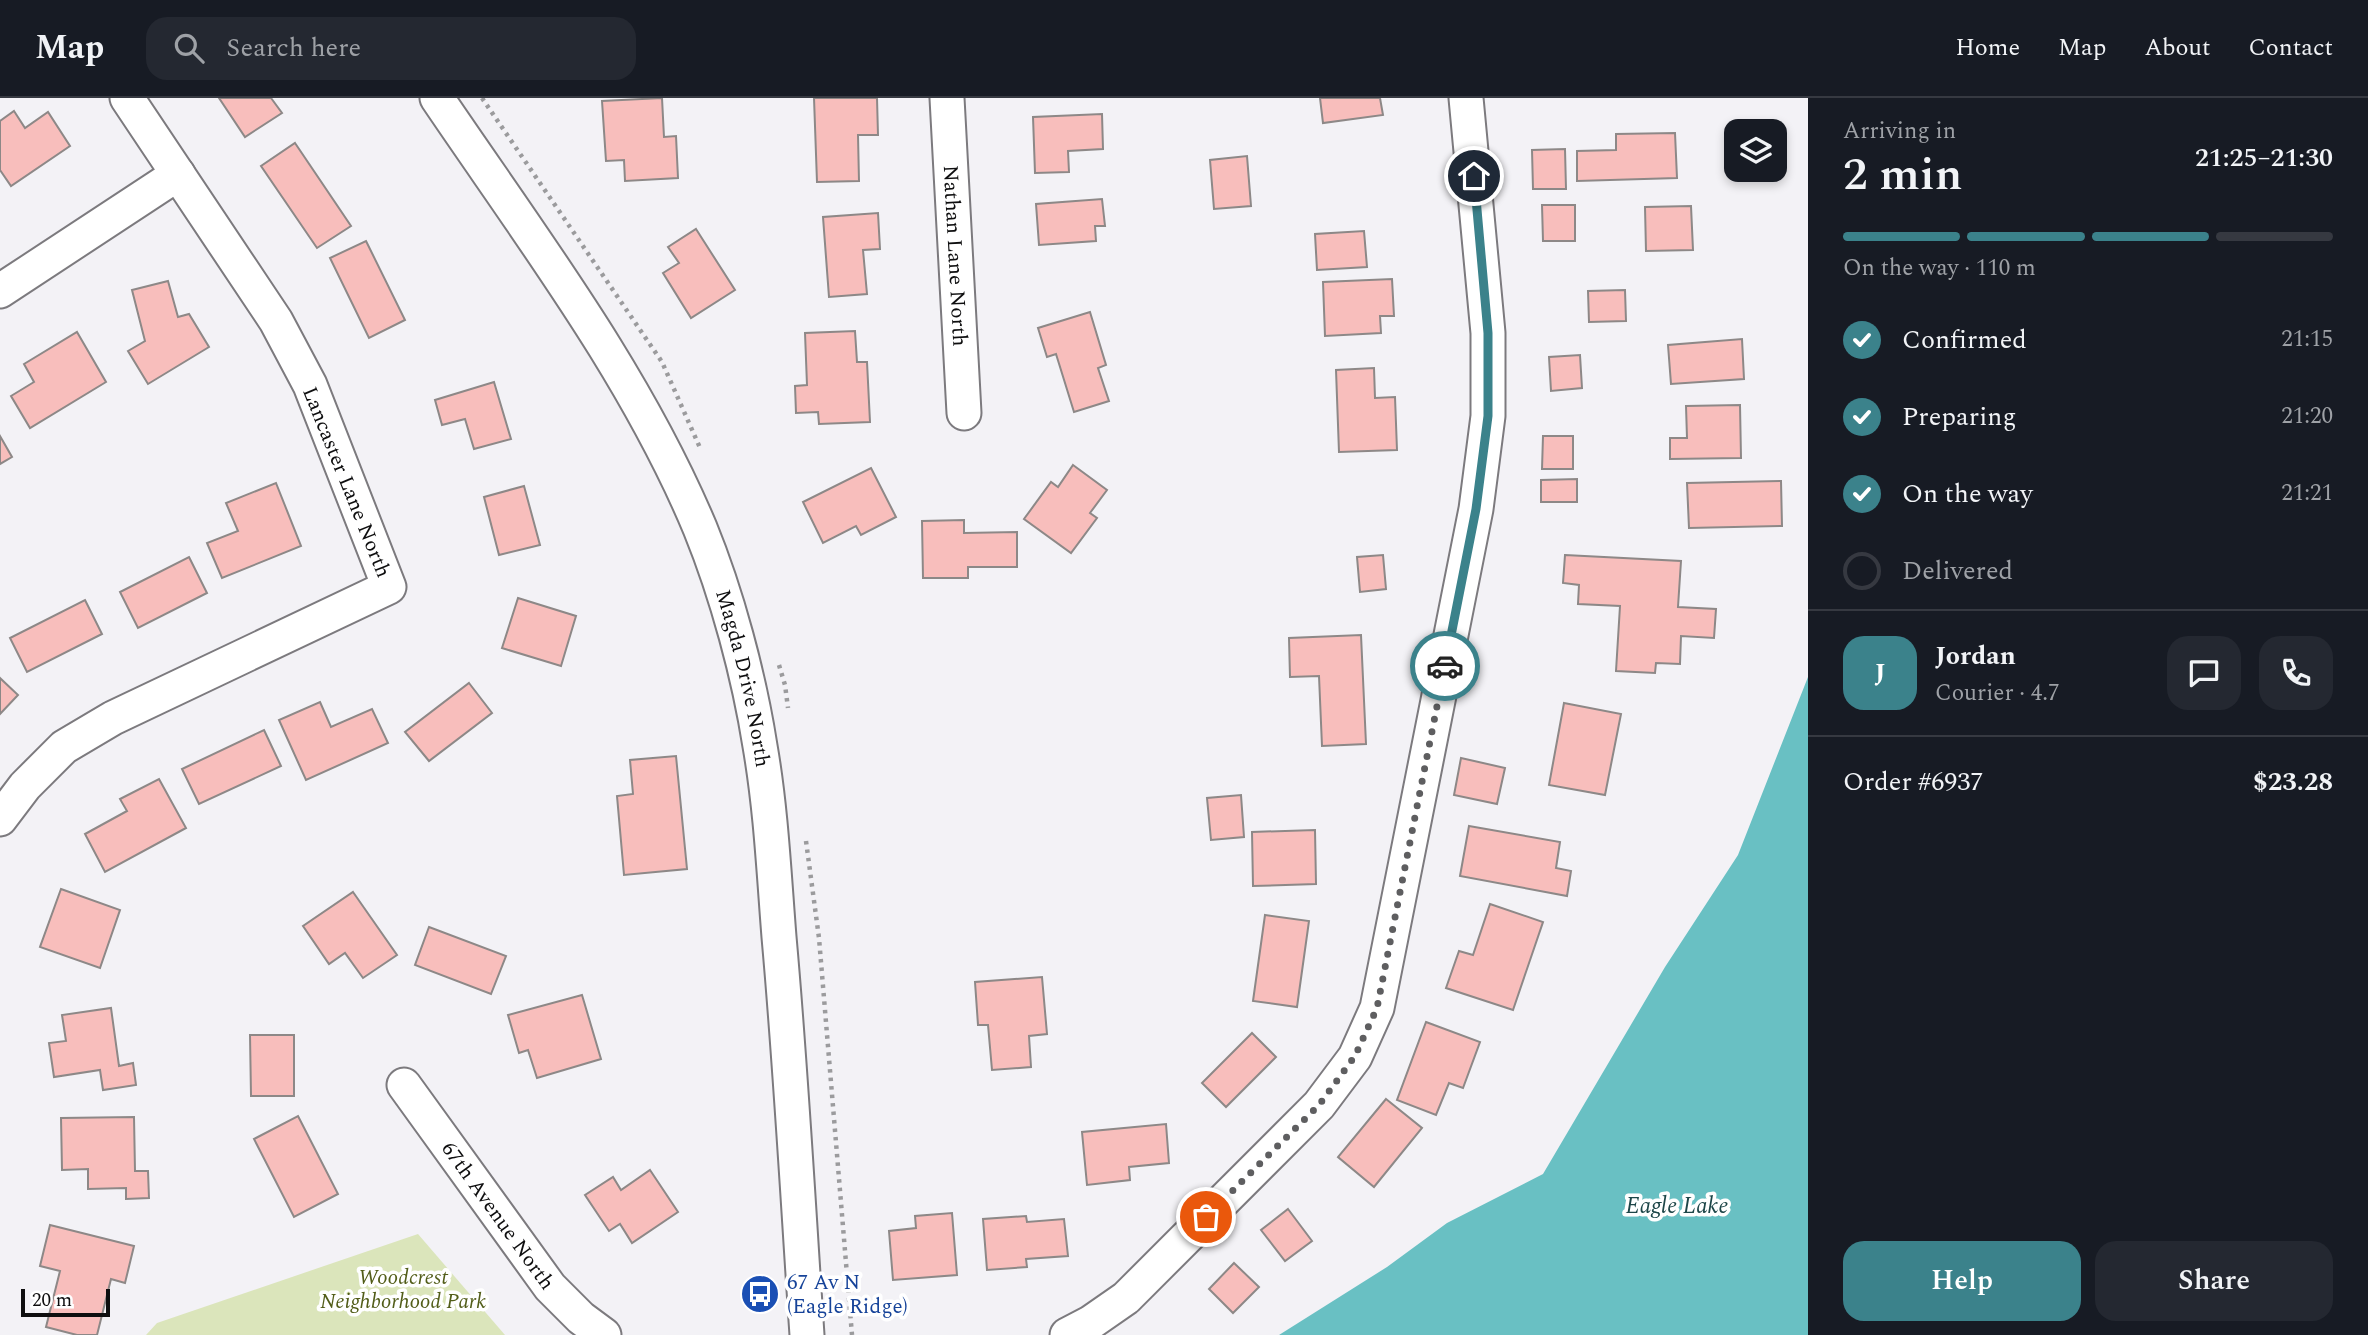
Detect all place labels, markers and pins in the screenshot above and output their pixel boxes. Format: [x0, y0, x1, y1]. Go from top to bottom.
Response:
pin [1444, 146, 1504, 206]
pin [1176, 1187, 1236, 1247]
place label: 67 Av N (Eagle Ridge) [787, 1267, 908, 1323]
bus stop icon: 67 Av N (Eagle Ridge) [739, 1273, 781, 1315]

